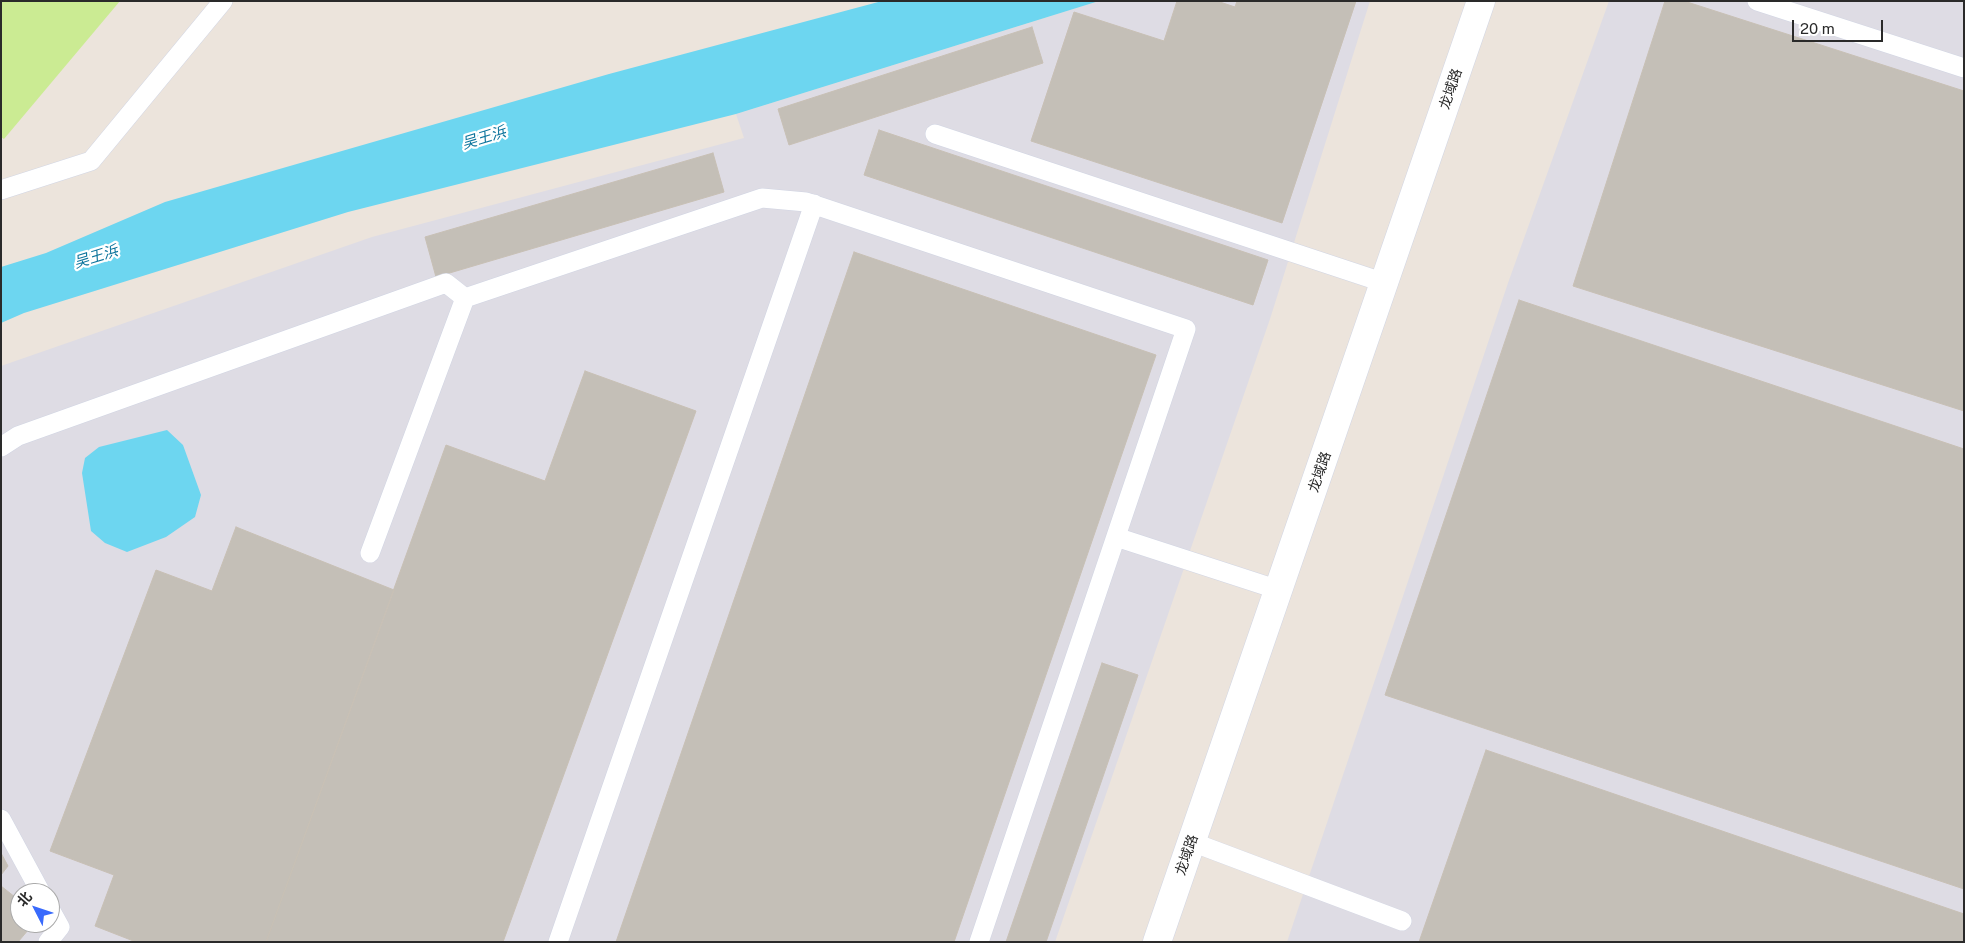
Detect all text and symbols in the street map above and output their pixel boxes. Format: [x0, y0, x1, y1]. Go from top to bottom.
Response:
scale bar [1795, 10, 1886, 42]
text: 20 m [1800, 20, 1835, 37]
street label: 龙域路 [1436, 66, 1466, 112]
water label: 吴王浜 [460, 123, 508, 153]
water label: 吴王浜 [72, 242, 120, 272]
street label: 龙域路 [1305, 449, 1335, 495]
street label: 龙域路 [1172, 832, 1202, 878]
north arrow [10, 883, 60, 933]
text: 北 [14, 888, 35, 909]

